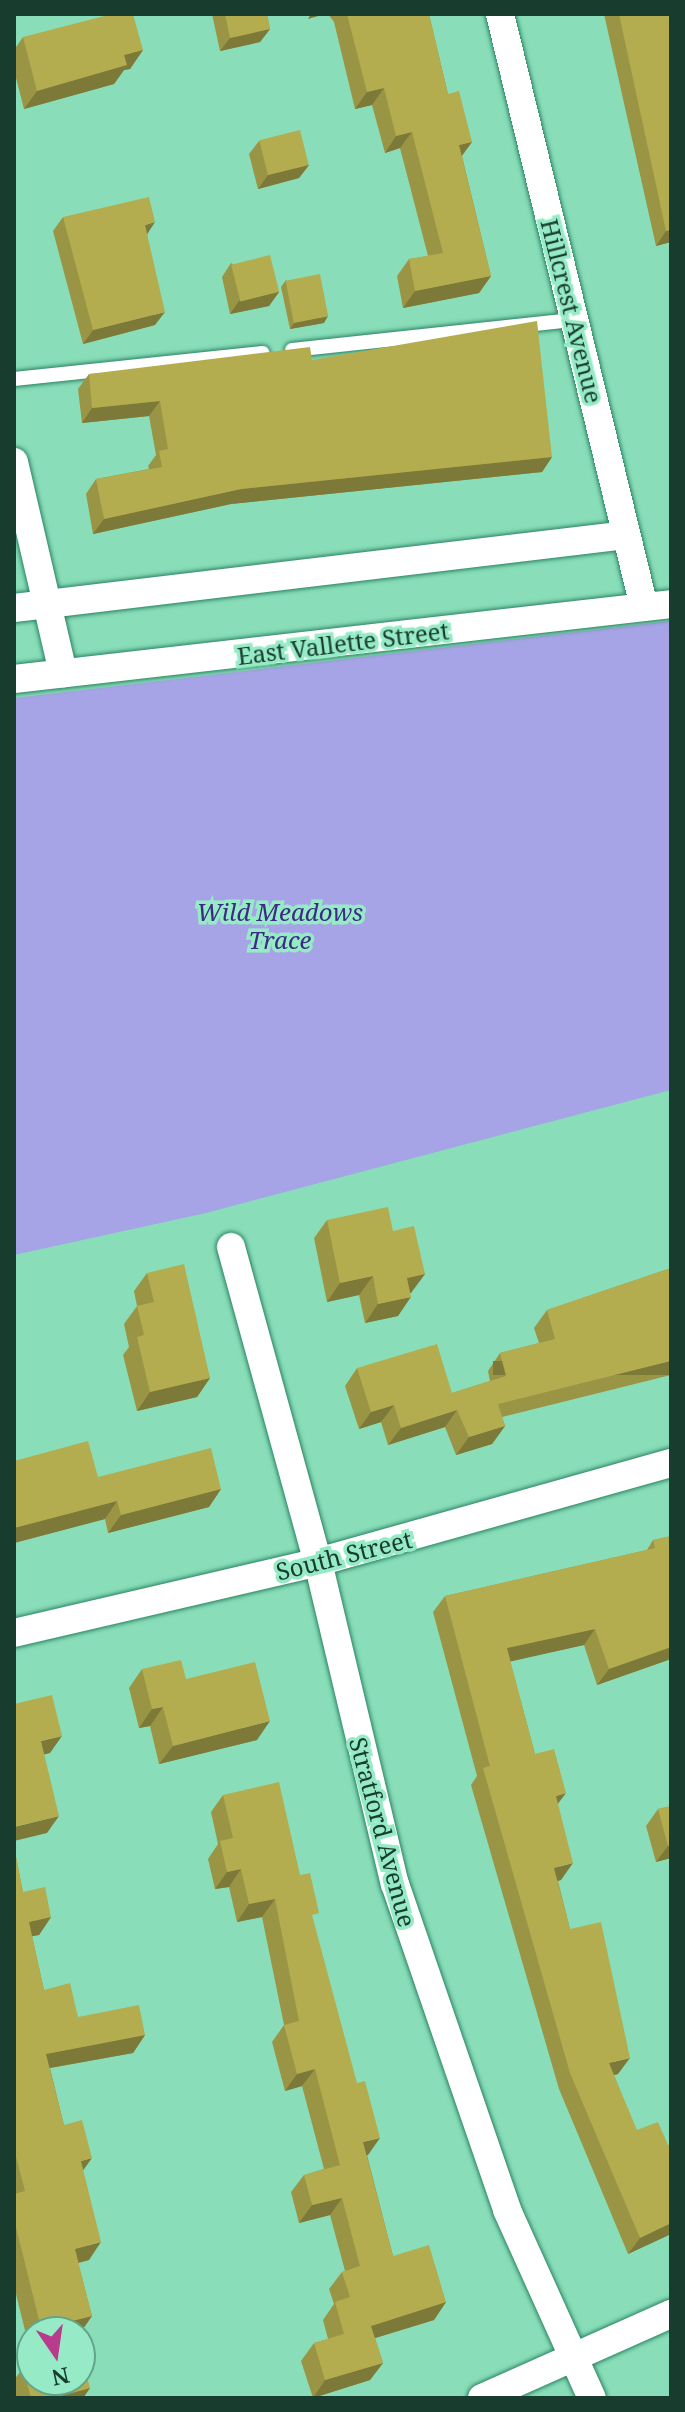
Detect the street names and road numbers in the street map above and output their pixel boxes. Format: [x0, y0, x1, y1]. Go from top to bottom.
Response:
street label: Hillcrest Avenue [535, 216, 609, 406]
street label: East Vallette Street [236, 616, 450, 670]
street label: South Street [273, 1524, 415, 1586]
street label: Stratford Avenue [344, 1734, 422, 1930]

